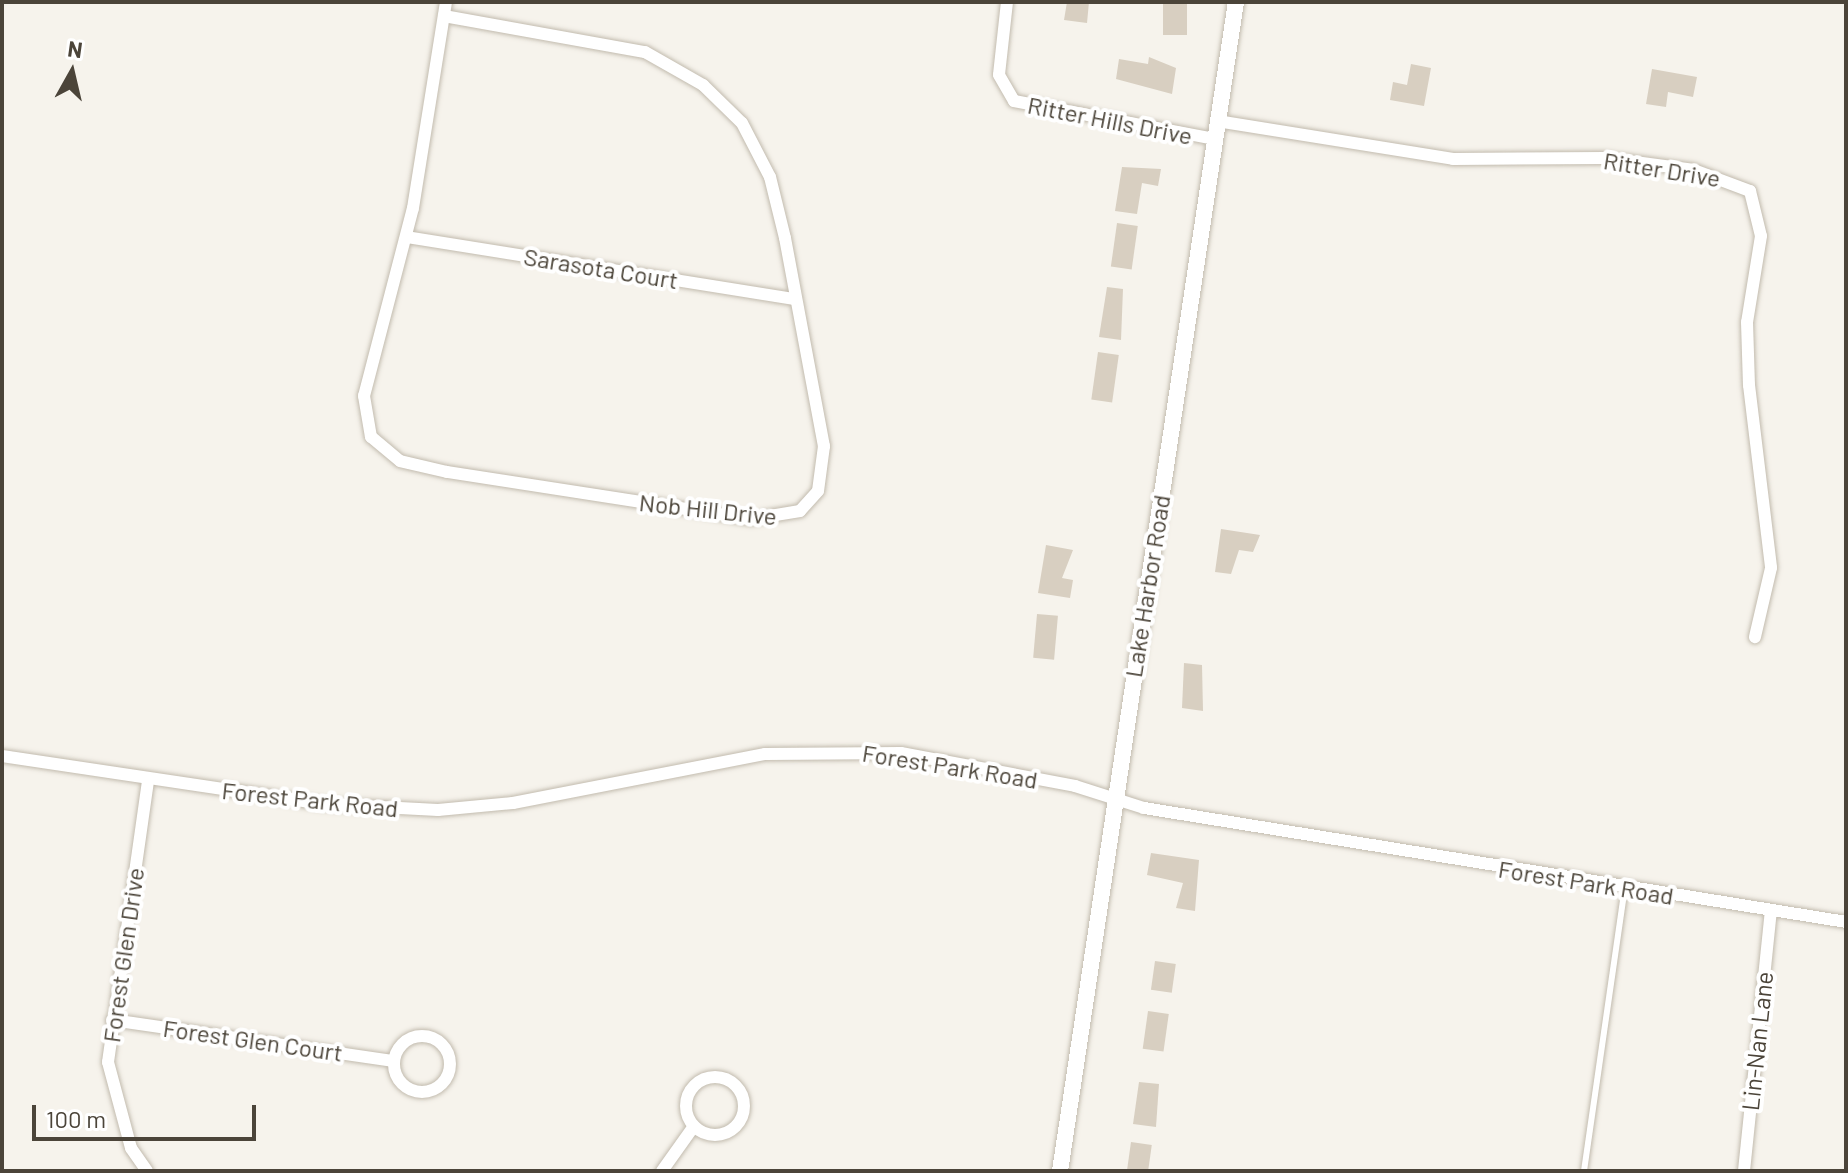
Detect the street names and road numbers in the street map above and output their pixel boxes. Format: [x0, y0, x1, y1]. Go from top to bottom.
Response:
street label: Ritter Hills Drive [1025, 90, 1195, 150]
street label: Ritter Drive [1602, 146, 1722, 192]
street label: Sarasota Court [522, 242, 680, 294]
street label: Nob Hill Drive [638, 487, 778, 531]
street label: Lake Harbor Road [1118, 493, 1176, 679]
street label: Forest Park Road [860, 738, 1040, 794]
street label: Forest Park Road [220, 775, 400, 823]
street label: Forest Park Road [1496, 854, 1676, 910]
street label: Forest Glen Drive [96, 866, 150, 1044]
street label: Lin-Nan Lane [1735, 970, 1779, 1112]
street label: Forest Glen Court [161, 1013, 345, 1067]

